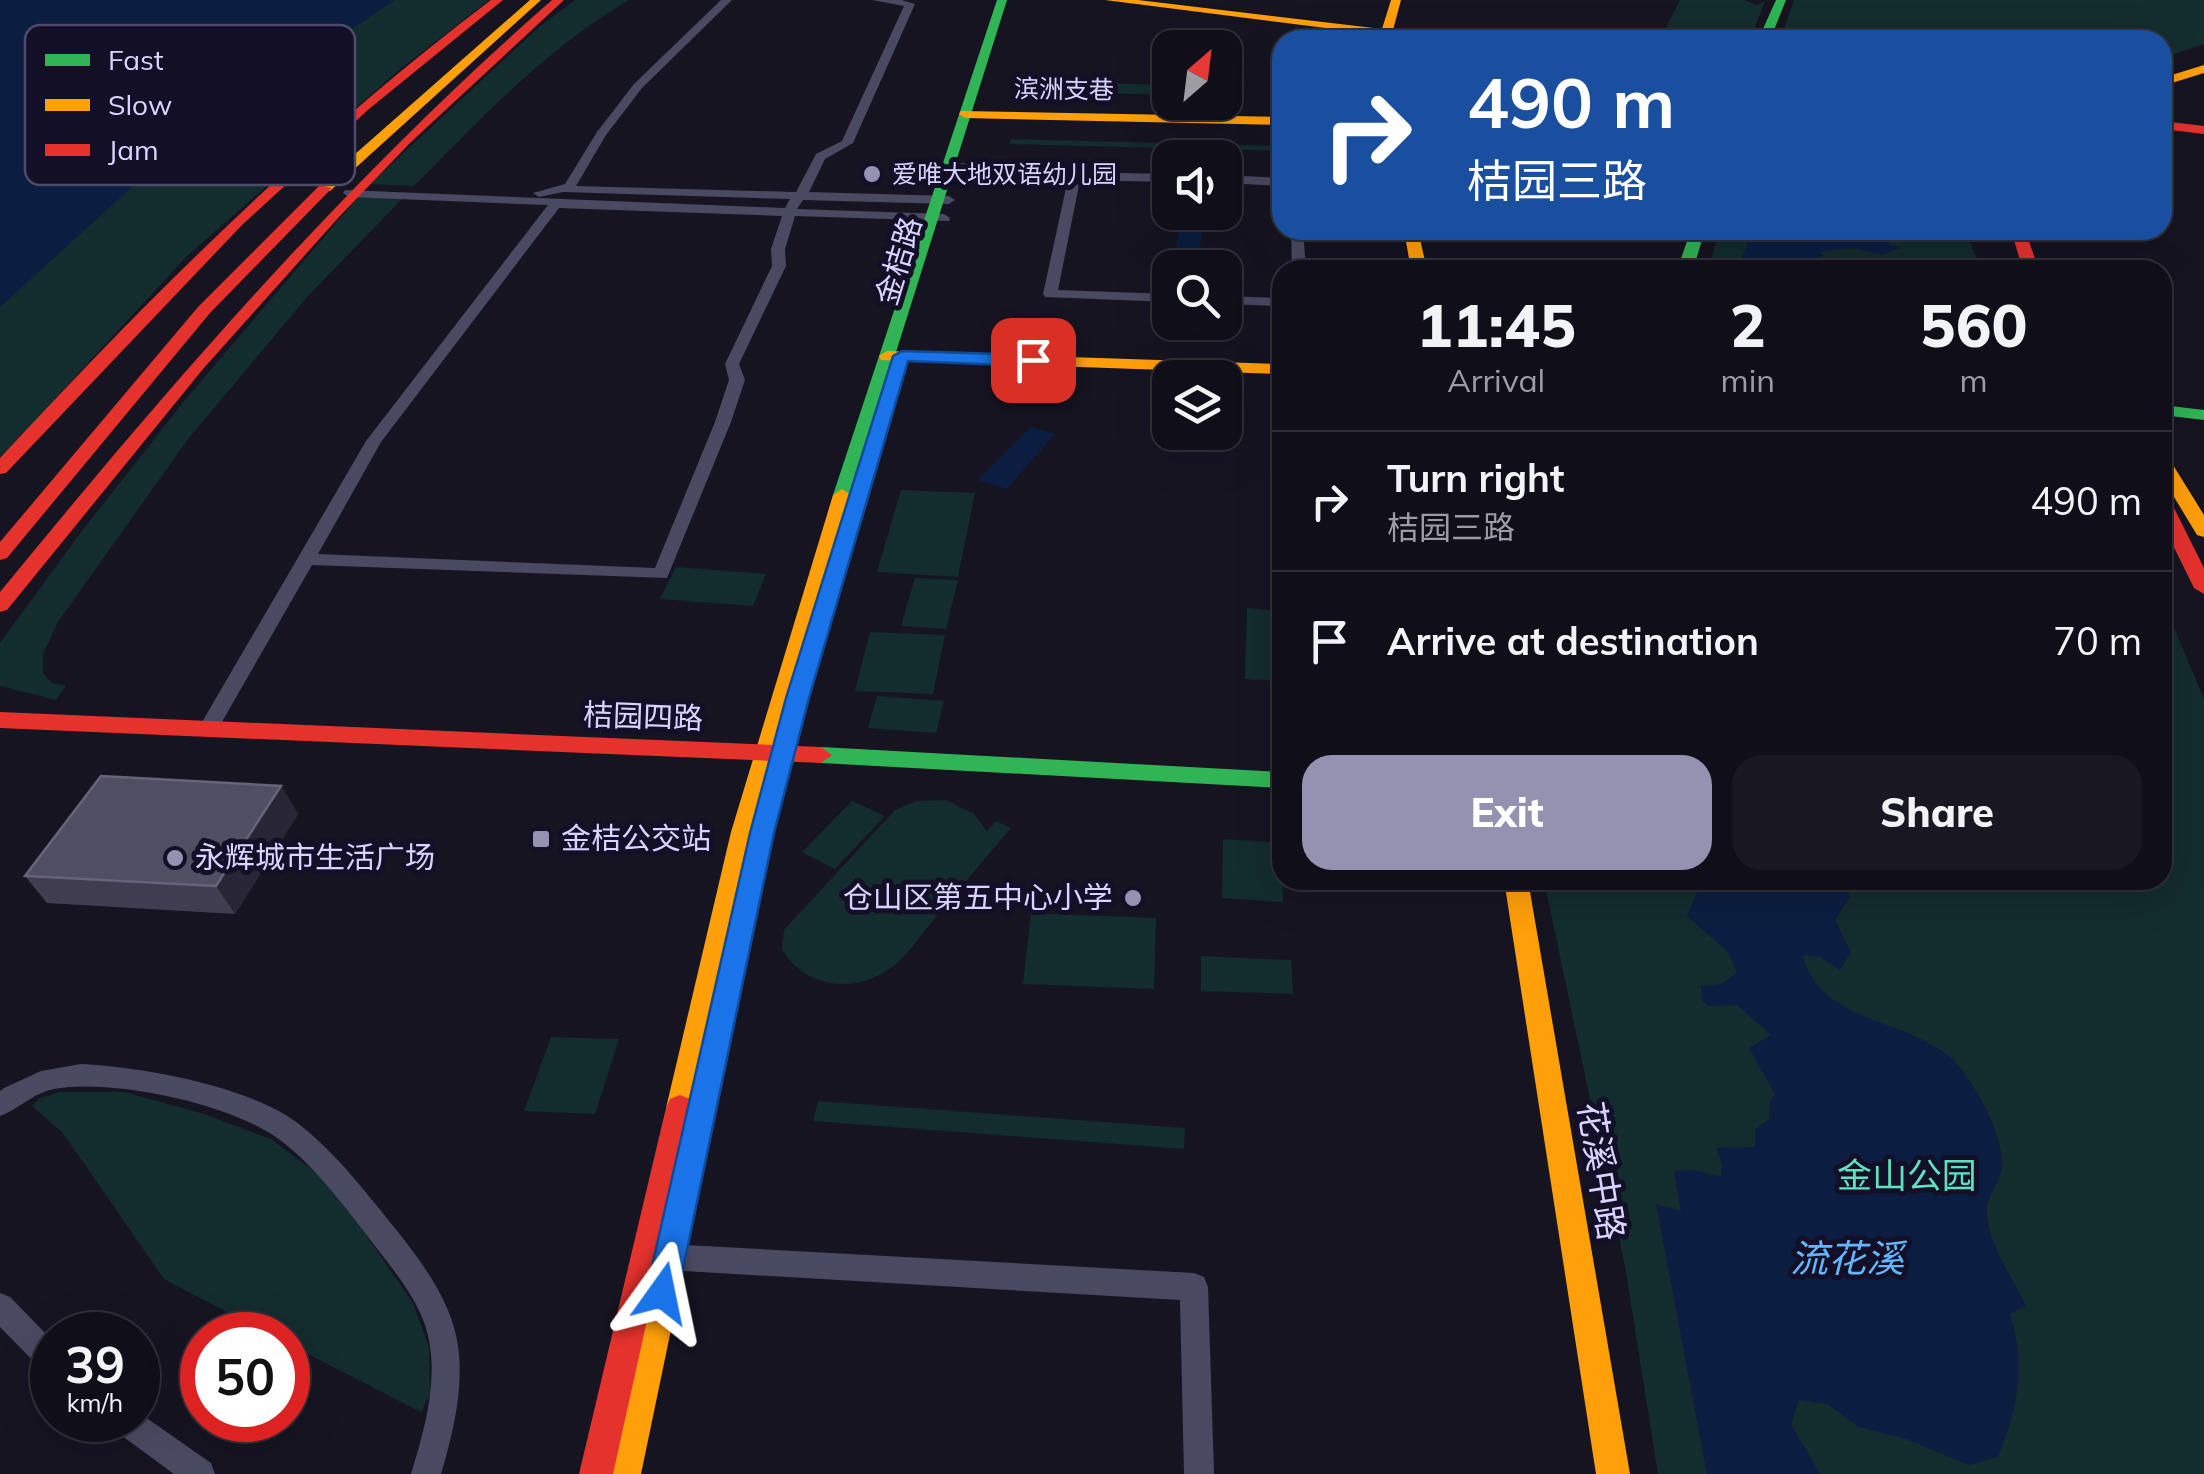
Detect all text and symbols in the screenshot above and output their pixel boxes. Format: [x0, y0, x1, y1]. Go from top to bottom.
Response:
legend [25, 25, 355, 185]
north arrow [1152, 30, 1242, 120]
map controls [1152, 30, 1242, 450]
text: Fast [108, 42, 164, 77]
text: 490 m [1467, 58, 1675, 146]
icon: right [1302, 70, 1432, 200]
street label: 滨洲支巷 [1014, 72, 1114, 105]
text: Slow [108, 87, 172, 122]
text: Jam [108, 132, 159, 167]
button: sound [1152, 140, 1242, 230]
text: 桔园三路 [1467, 152, 1647, 208]
place label: 爱唯大地双语幼儿园 [892, 158, 1117, 189]
marker: 爱唯大地双语幼儿园 [861, 163, 883, 185]
street label: 金桔路 [867, 212, 929, 309]
button: search [1152, 250, 1242, 340]
text: 11:45 [1416, 287, 1576, 362]
text: 2 [1730, 287, 1766, 362]
text: 560 [1919, 287, 2027, 362]
pin [991, 318, 1076, 403]
icon: arrive [1006, 333, 1061, 388]
button: layers [1152, 360, 1242, 450]
text: Arrival [1447, 360, 1545, 400]
text: min [1721, 360, 1775, 400]
text: m [1959, 360, 1988, 400]
text: Turn right [1387, 454, 1564, 502]
icon: right [1302, 474, 1357, 529]
text: 490 m [2030, 477, 2142, 525]
text: 桔园三路 [1387, 507, 1515, 547]
icon: arrive [1302, 614, 1357, 669]
text: Arrive at destination [1387, 617, 1759, 665]
text: 70 m [2053, 617, 2142, 665]
street label: 桔园四路 [582, 695, 704, 737]
button: Exit [1302, 755, 1712, 870]
button: Share [1732, 755, 2142, 870]
place label: 金桔公交站 [561, 819, 711, 857]
marker: 金桔公交站 [530, 828, 552, 850]
place label: 永辉城市生活广场 [195, 838, 435, 876]
marker: 永辉城市生活广场 [164, 847, 186, 869]
place label: 仓山区第五中心小学 [843, 878, 1113, 916]
marker: 仓山区第五中心小学 [1122, 887, 1144, 909]
street label: 花溪中路 [1569, 1098, 1635, 1243]
park label: 金山公园 [1837, 1153, 1977, 1197]
water label: 流花溪 [1790, 1234, 1908, 1282]
position arrow [610, 1241, 714, 1345]
speed limit sign: 50 [180, 1312, 310, 1442]
text: 39 [65, 1333, 125, 1396]
text: km/h [67, 1387, 123, 1418]

